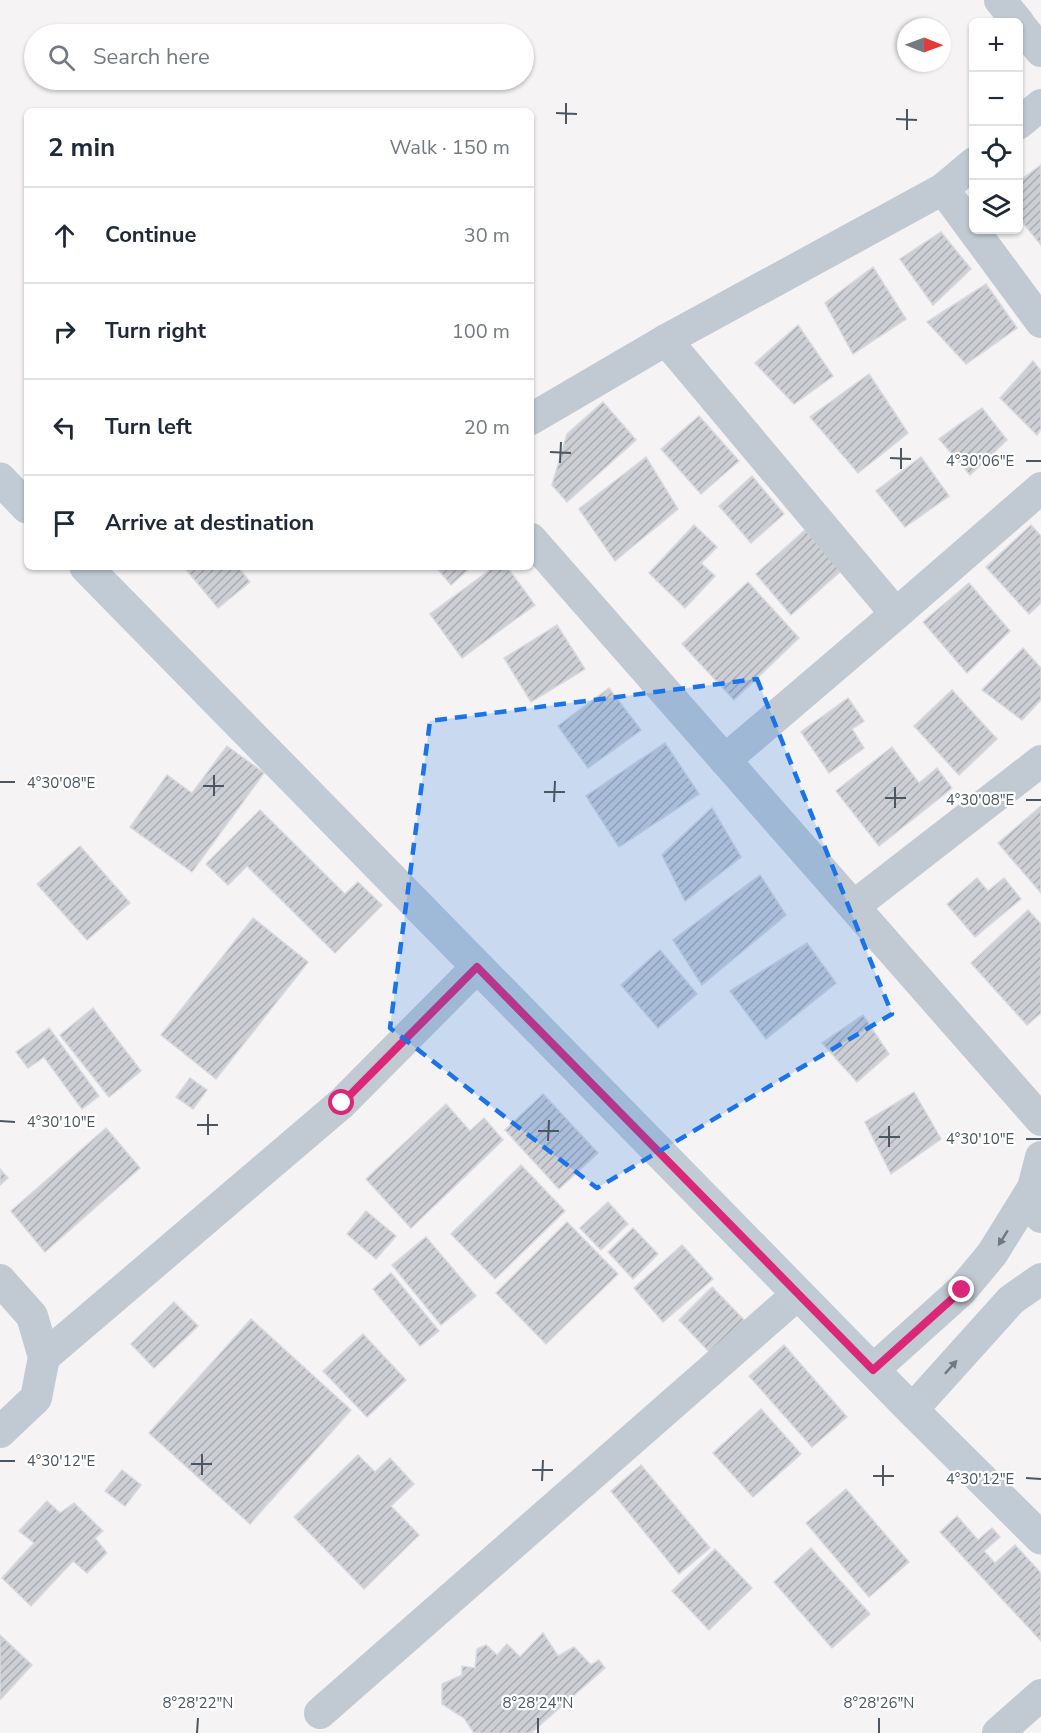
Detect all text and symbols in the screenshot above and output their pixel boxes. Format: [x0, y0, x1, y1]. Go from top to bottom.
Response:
north arrow [897, 18, 951, 72]
map controls [969, 18, 1023, 234]
button: + [969, 18, 1023, 72]
search box [24, 24, 534, 90]
icon: search [45, 41, 78, 74]
text: Search here [93, 42, 210, 72]
button: − [969, 72, 1023, 126]
button: locate [969, 126, 1023, 180]
text: 2 min [48, 130, 115, 165]
text: Walk · 150 m [390, 134, 510, 161]
button: layers [969, 180, 1023, 234]
icon: ahead [48, 219, 81, 252]
text: Continue [105, 220, 196, 250]
text: 30 m [464, 222, 510, 249]
icon: right [48, 315, 81, 348]
text: Turn right [105, 316, 206, 346]
text: 100 m [452, 318, 510, 345]
icon: left [48, 411, 81, 444]
text: Turn left [105, 412, 192, 442]
text: 20 m [464, 414, 510, 441]
text: 4°30'06"E [946, 451, 1014, 471]
icon: arrive [48, 507, 81, 540]
text: Arrive at destination [105, 508, 314, 538]
text: 4°30'08"E [27, 773, 95, 793]
text: 4°30'08"E [946, 790, 1014, 810]
route start [328, 1089, 354, 1115]
text: 4°30'10"E [27, 1112, 95, 1132]
text: 4°30'10"E [946, 1129, 1014, 1149]
one-way arrow [997, 1230, 1008, 1246]
route end [948, 1276, 974, 1302]
one-way arrow [944, 1359, 958, 1374]
text: 4°30'12"E [27, 1451, 95, 1471]
text: 4°30'12"E [946, 1469, 1014, 1489]
text: 8°28'22"N [163, 1693, 233, 1713]
text: 8°28'24"N [503, 1693, 573, 1713]
text: 8°28'26"N [844, 1693, 914, 1713]

